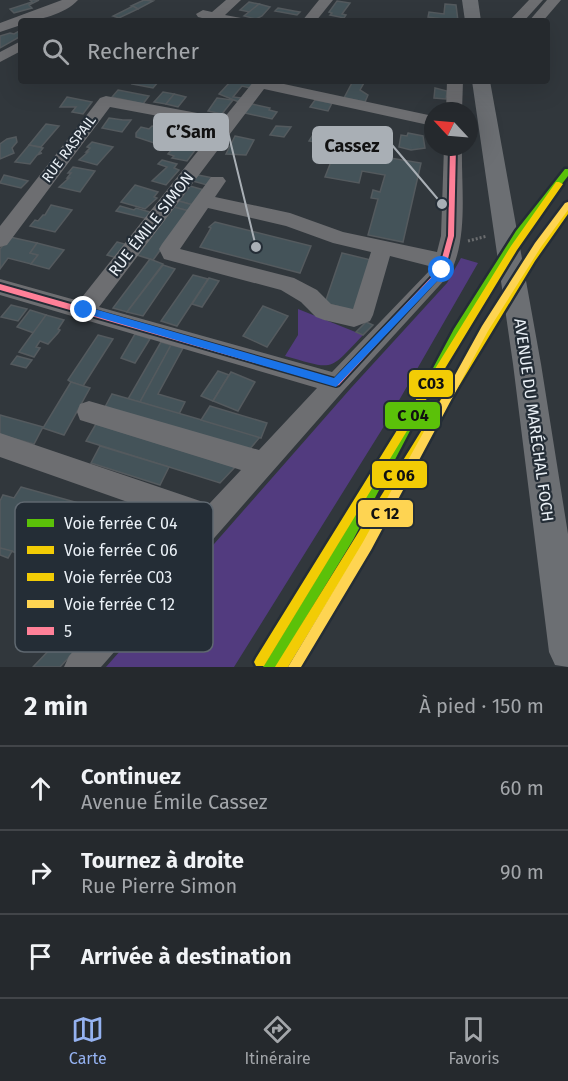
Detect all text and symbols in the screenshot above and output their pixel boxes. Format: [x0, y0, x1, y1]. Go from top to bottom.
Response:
search box [18, 18, 550, 84]
icon: search [39, 35, 72, 68]
text: Rechercher [87, 38, 199, 65]
north arrow [424, 102, 478, 156]
street label: RUE RASPAIL [38, 112, 100, 186]
callout: C’Sam [154, 114, 228, 150]
text: C’Sam [166, 121, 216, 143]
callout: Cassez [313, 127, 392, 163]
text: Cassez [324, 135, 380, 157]
street label: RUE ÉMILE SIMON [104, 167, 198, 280]
route start [428, 256, 454, 282]
route end [70, 296, 96, 322]
street label: AVENUE DU MARÉCHAL FOCH [510, 317, 559, 523]
line badge: C03 [408, 369, 454, 398]
text: C03 [418, 374, 444, 393]
line badge: C 04 [384, 401, 441, 430]
text: C 04 [397, 406, 429, 425]
line badge: C 06 [371, 460, 428, 489]
text: C 06 [383, 466, 415, 485]
line badge: C 12 [357, 499, 414, 528]
legend [15, 502, 213, 652]
text: C 12 [371, 504, 399, 523]
text: Voie ferrée C 04 [64, 514, 178, 533]
text: Voie ferrée C 06 [64, 541, 177, 560]
text: Voie ferrée C03 [64, 568, 172, 587]
text: Voie ferrée C 12 [64, 595, 175, 614]
text: 5 [64, 622, 72, 641]
text: 2 min [24, 691, 88, 722]
text: À pied · 150 m [419, 694, 544, 718]
text: Continuez [81, 763, 181, 790]
icon: ahead [24, 772, 57, 805]
text: 60 m [500, 776, 544, 800]
text: Avenue Émile Cassez [81, 790, 268, 814]
text: Tournez à droite [81, 847, 244, 874]
icon: right [24, 856, 57, 889]
text: 90 m [500, 860, 544, 884]
text: Rue Pierre Simon [81, 874, 237, 898]
icon: arrive [24, 940, 57, 973]
text: Arrivée à destination [81, 943, 291, 970]
tab: Carte [69, 1013, 107, 1068]
tab: Itinéraire [244, 1013, 311, 1068]
tab: Favoris [448, 1013, 499, 1068]

